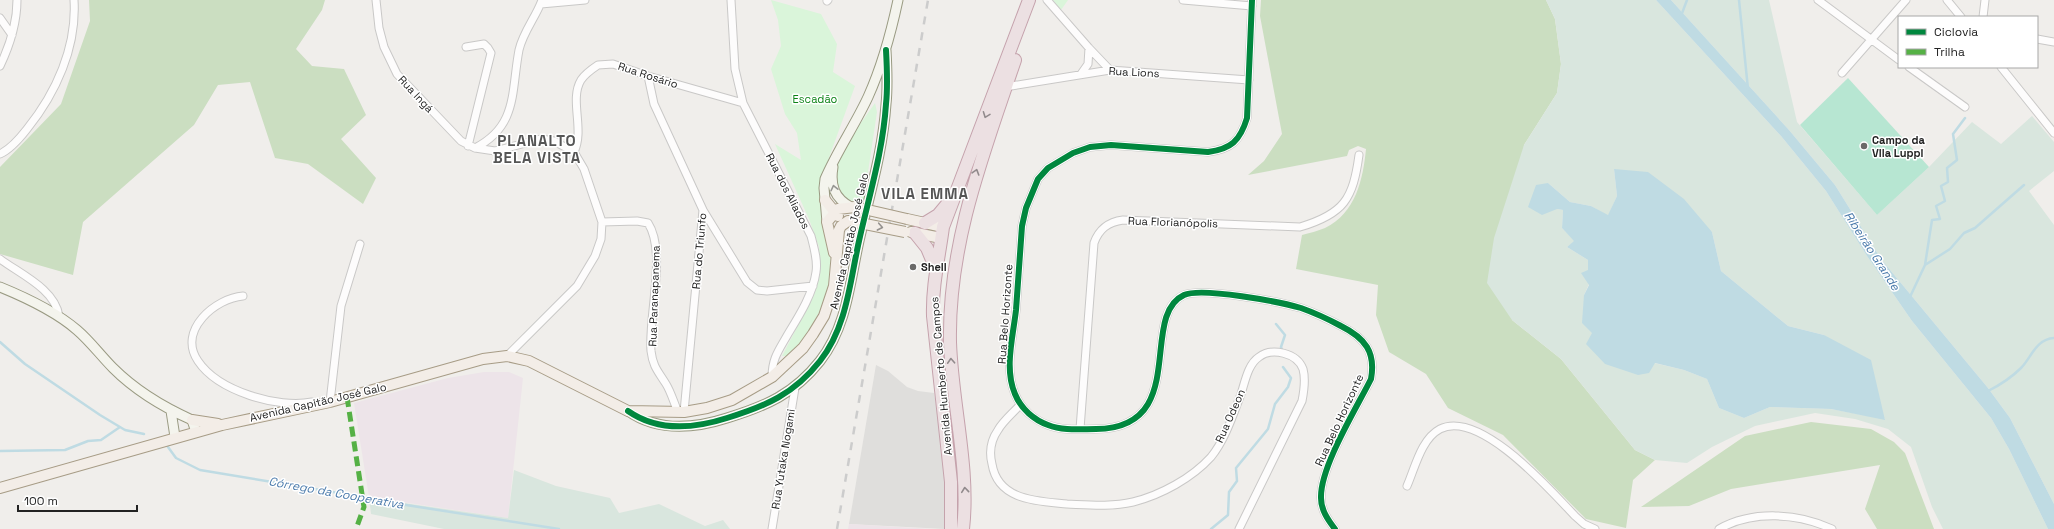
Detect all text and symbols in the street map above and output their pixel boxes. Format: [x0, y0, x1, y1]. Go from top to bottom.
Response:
legend [1898, 16, 2038, 68]
text: Ciclovia [1934, 24, 1978, 40]
text: Trilha [1934, 44, 1965, 60]
street label: Rua Rosário [616, 59, 680, 91]
street label: Rua Lions [1108, 64, 1160, 80]
street label: Rua Ingá [395, 73, 437, 116]
park label: Escadão [793, 92, 838, 106]
one-way arrow [982, 112, 990, 119]
district label: PLANALTO BELA VISTA [493, 131, 581, 167]
place label: Campo da Vila Luppi [1872, 133, 1925, 160]
marker: Campo da Vila Luppi [1859, 141, 1869, 151]
street label: Rua dos Aliados [763, 151, 813, 231]
one-way arrow [971, 169, 980, 176]
street label: Avenida Capitão José Galo [826, 171, 872, 311]
district label: VILA EMMA [881, 184, 969, 203]
one-way arrow [830, 185, 839, 192]
water label: Ribeirão Grande [1840, 208, 1904, 294]
street label: Rua do Triunfo [689, 212, 709, 290]
street label: Rua Florianópolis [1128, 213, 1218, 231]
one-way arrow [877, 222, 883, 230]
street label: Rua Paranapanema [645, 244, 663, 347]
place label: Shell [921, 260, 947, 274]
marker: Shell [908, 262, 918, 272]
street label: Rua Belo Horizonte [995, 264, 1015, 364]
street label: Avenida Humberto de Campos [927, 296, 955, 456]
one-way arrow [947, 358, 956, 364]
street label: Rua Belo Horizonte [1312, 372, 1366, 468]
street label: Avenida Capitão José Galo [248, 379, 388, 425]
street label: Rua Odeon [1212, 387, 1248, 445]
street label: Rua Yutaka Nogami [768, 408, 798, 510]
water label: Córrego da Cooperativa [267, 473, 405, 513]
scale bar [18, 487, 137, 513]
one-way arrow [960, 487, 969, 493]
text: 100 m [24, 493, 58, 509]

